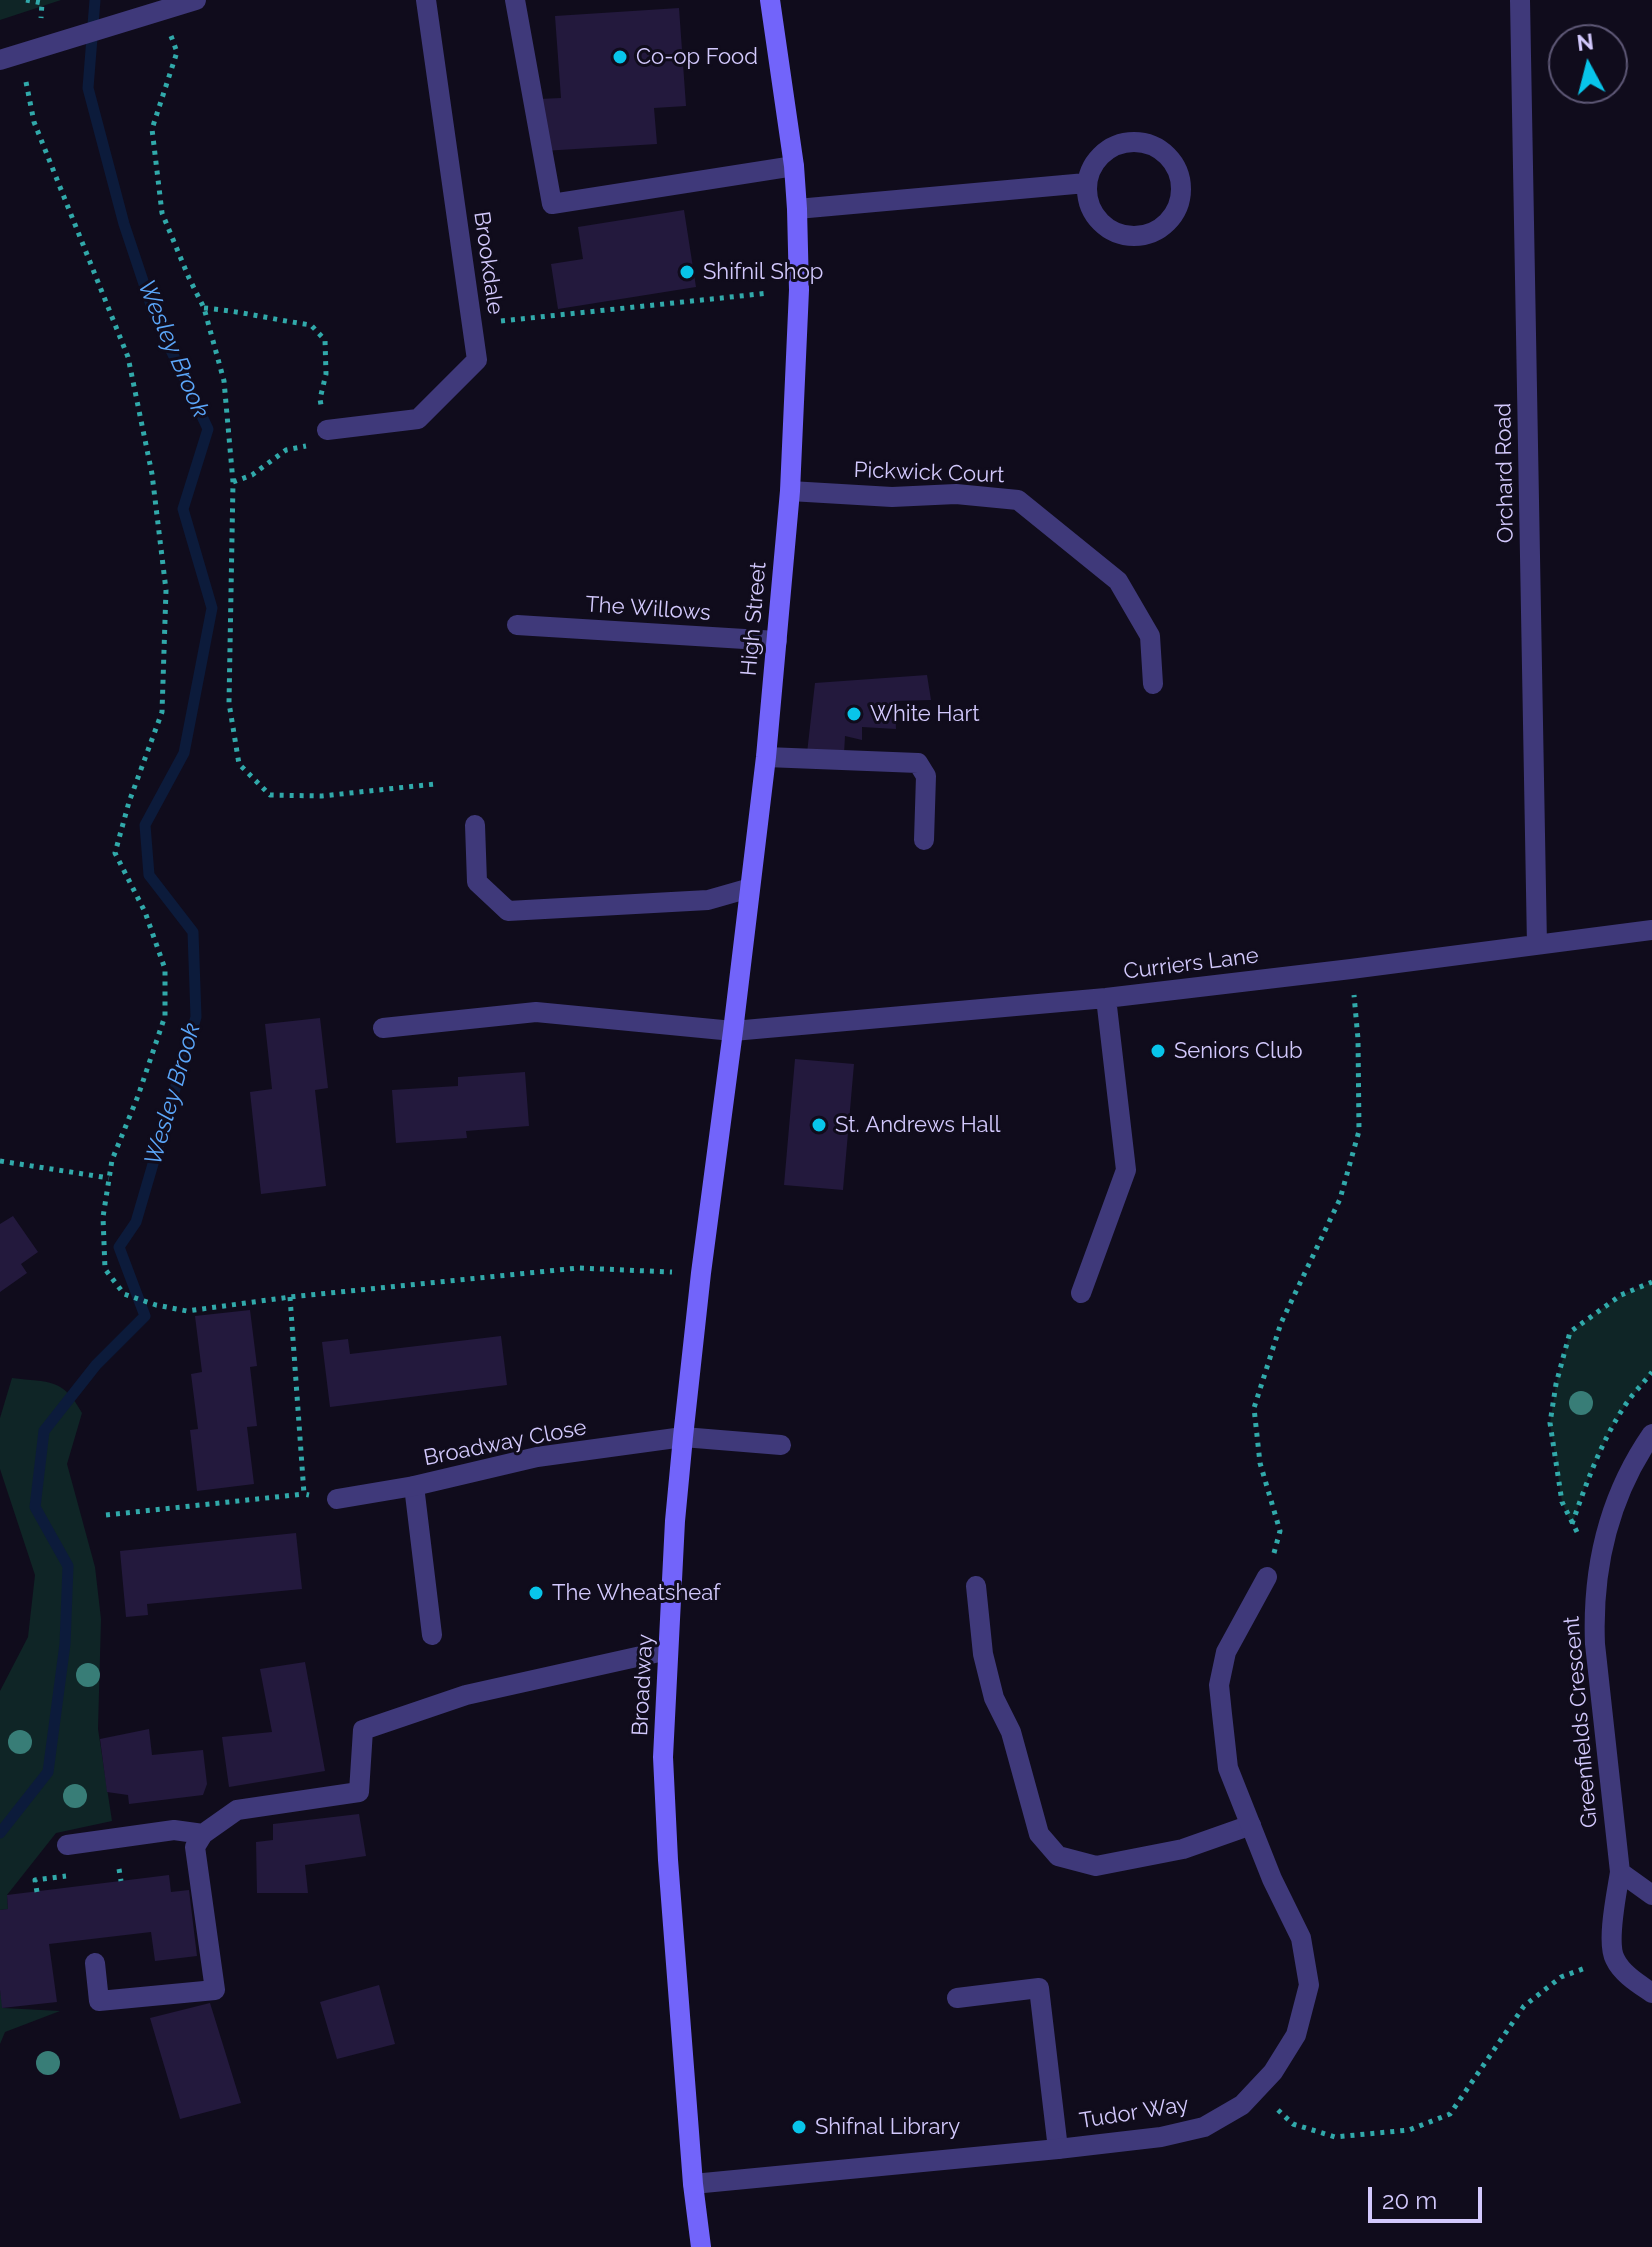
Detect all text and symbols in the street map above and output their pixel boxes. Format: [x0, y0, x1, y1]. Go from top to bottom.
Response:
north arrow [1548, 24, 1628, 104]
text: N [1575, 28, 1595, 56]
place label: Co-op Food [636, 44, 758, 70]
marker: Co-op Food [611, 48, 629, 66]
street label: Brookdale [468, 210, 508, 316]
place label: Shifnil Shop [703, 259, 823, 285]
marker: Shifnil Shop [678, 263, 696, 281]
water label: Wesley Brook [131, 276, 215, 422]
street label: Orchard Road [1491, 403, 1519, 543]
street label: Pickwick Court [853, 457, 1005, 489]
street label: High Street [736, 561, 772, 677]
street label: The Willows [585, 591, 711, 627]
place label: White Hart [870, 701, 980, 727]
marker: White Hart [845, 705, 863, 723]
street label: Curriers Lane [1122, 943, 1260, 985]
water label: Wesley Brook [139, 1020, 207, 1168]
place label: Seniors Club [1174, 1038, 1303, 1064]
marker: Seniors Club [1149, 1042, 1167, 1060]
place label: St. Andrews Hall [835, 1112, 1001, 1138]
marker: St. Andrews Hall [810, 1116, 828, 1134]
street label: Broadway Close [421, 1414, 589, 1472]
place label: The Wheatsheaf [552, 1580, 720, 1606]
marker: The Wheatsheaf [527, 1584, 545, 1602]
street label: Greenfields Crescent [1559, 1615, 1603, 1829]
street label: Broadway [627, 1633, 659, 1737]
street label: Tudor Way [1078, 2091, 1190, 2135]
place label: Shifnal Library [815, 2114, 960, 2140]
marker: Shifnal Library [790, 2118, 808, 2136]
scale bar [1372, 2171, 1486, 2221]
text: 20 m [1382, 2186, 1437, 2215]

